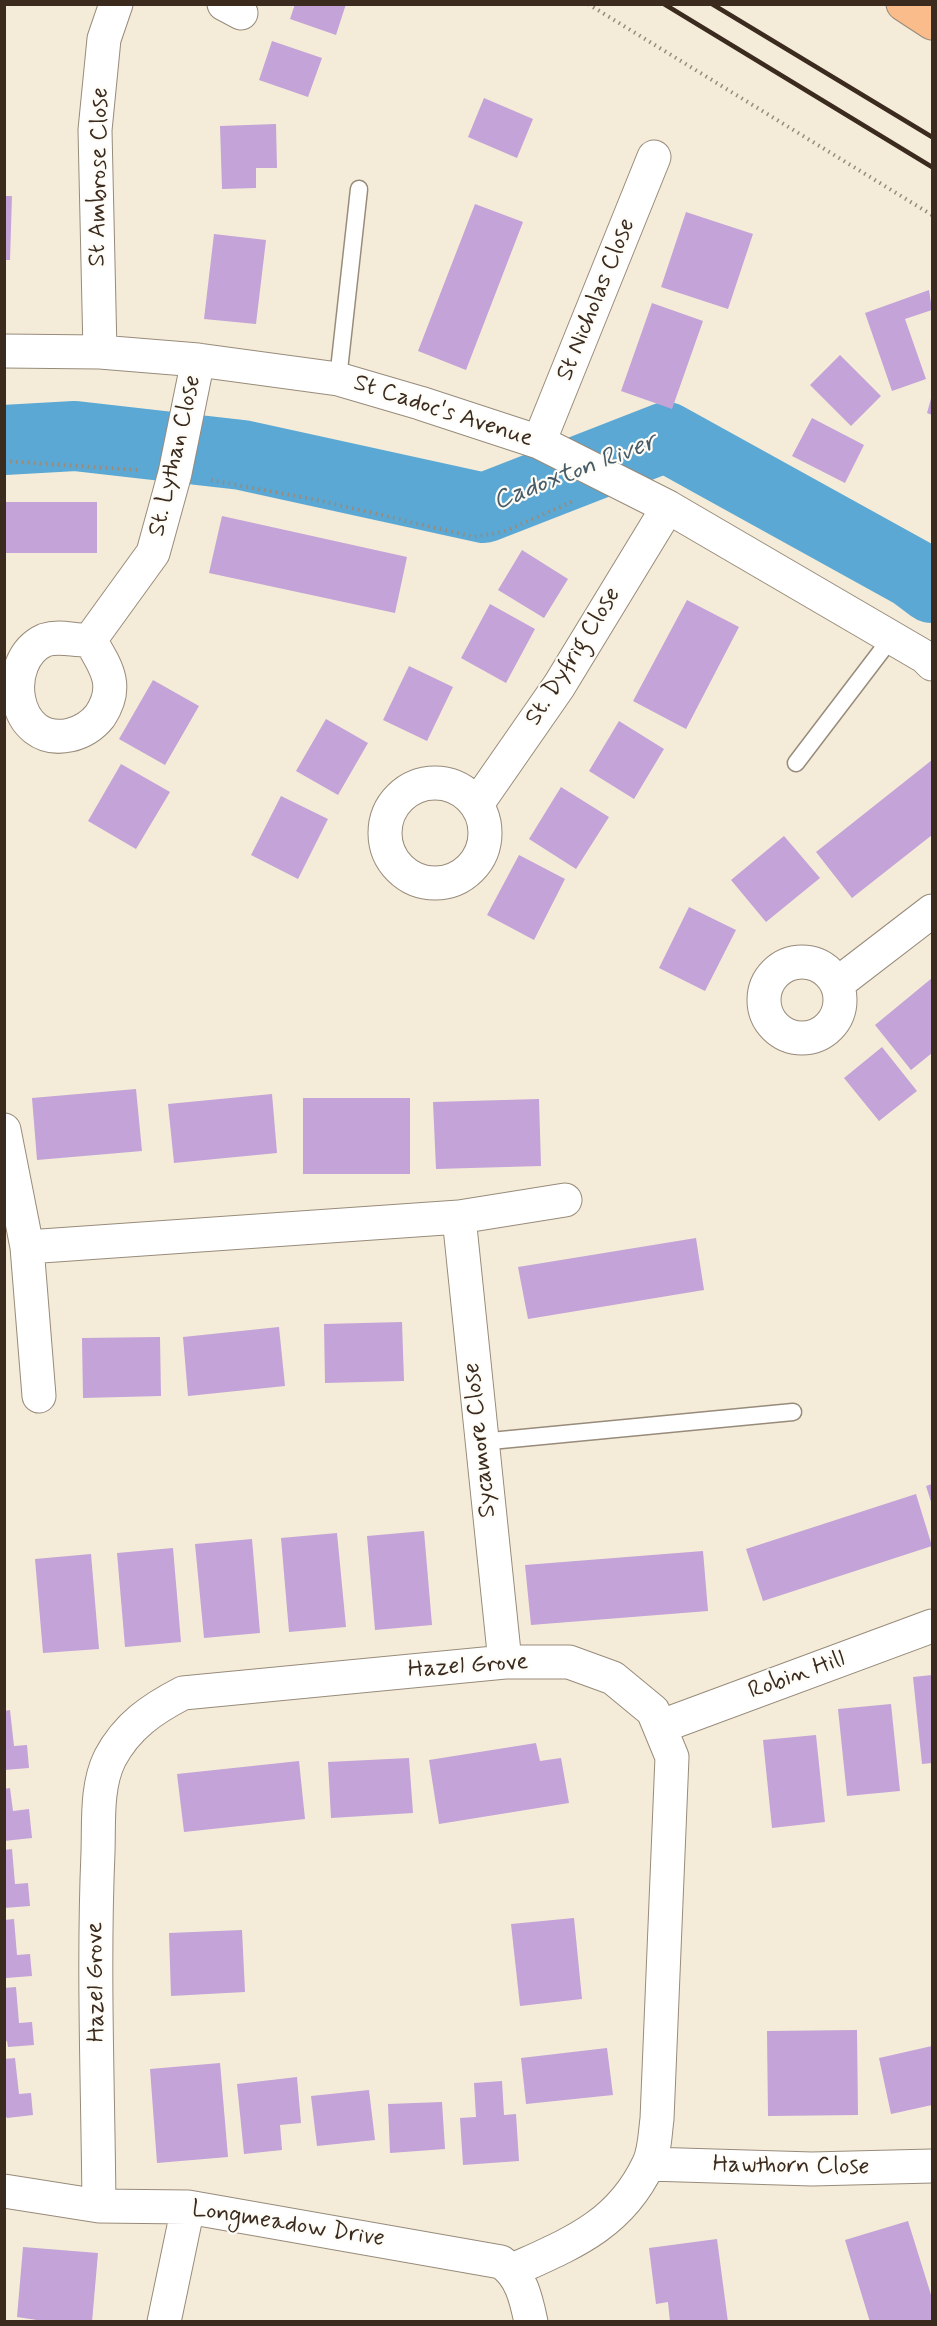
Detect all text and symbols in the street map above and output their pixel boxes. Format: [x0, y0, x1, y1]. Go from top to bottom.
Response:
street label: St Ambrose Close [84, 87, 116, 267]
street label: St Nicholas Close [551, 215, 643, 385]
street label: St Cadoc's Avenue [350, 369, 536, 455]
street label: St. Lythan Close [143, 373, 209, 539]
water label: Cadoxton River [489, 428, 661, 518]
street label: St. Dyfrig Close [520, 582, 628, 732]
street label: Sycamore Close [459, 1361, 503, 1519]
street label: Robin Hill [745, 1645, 849, 1707]
street label: Hazel Grove [407, 1648, 529, 1686]
street label: Hazel Grove [82, 1922, 112, 2042]
street label: Hawthorn Close [712, 2151, 870, 2183]
street label: Longmeadow Drive [189, 2196, 387, 2254]

